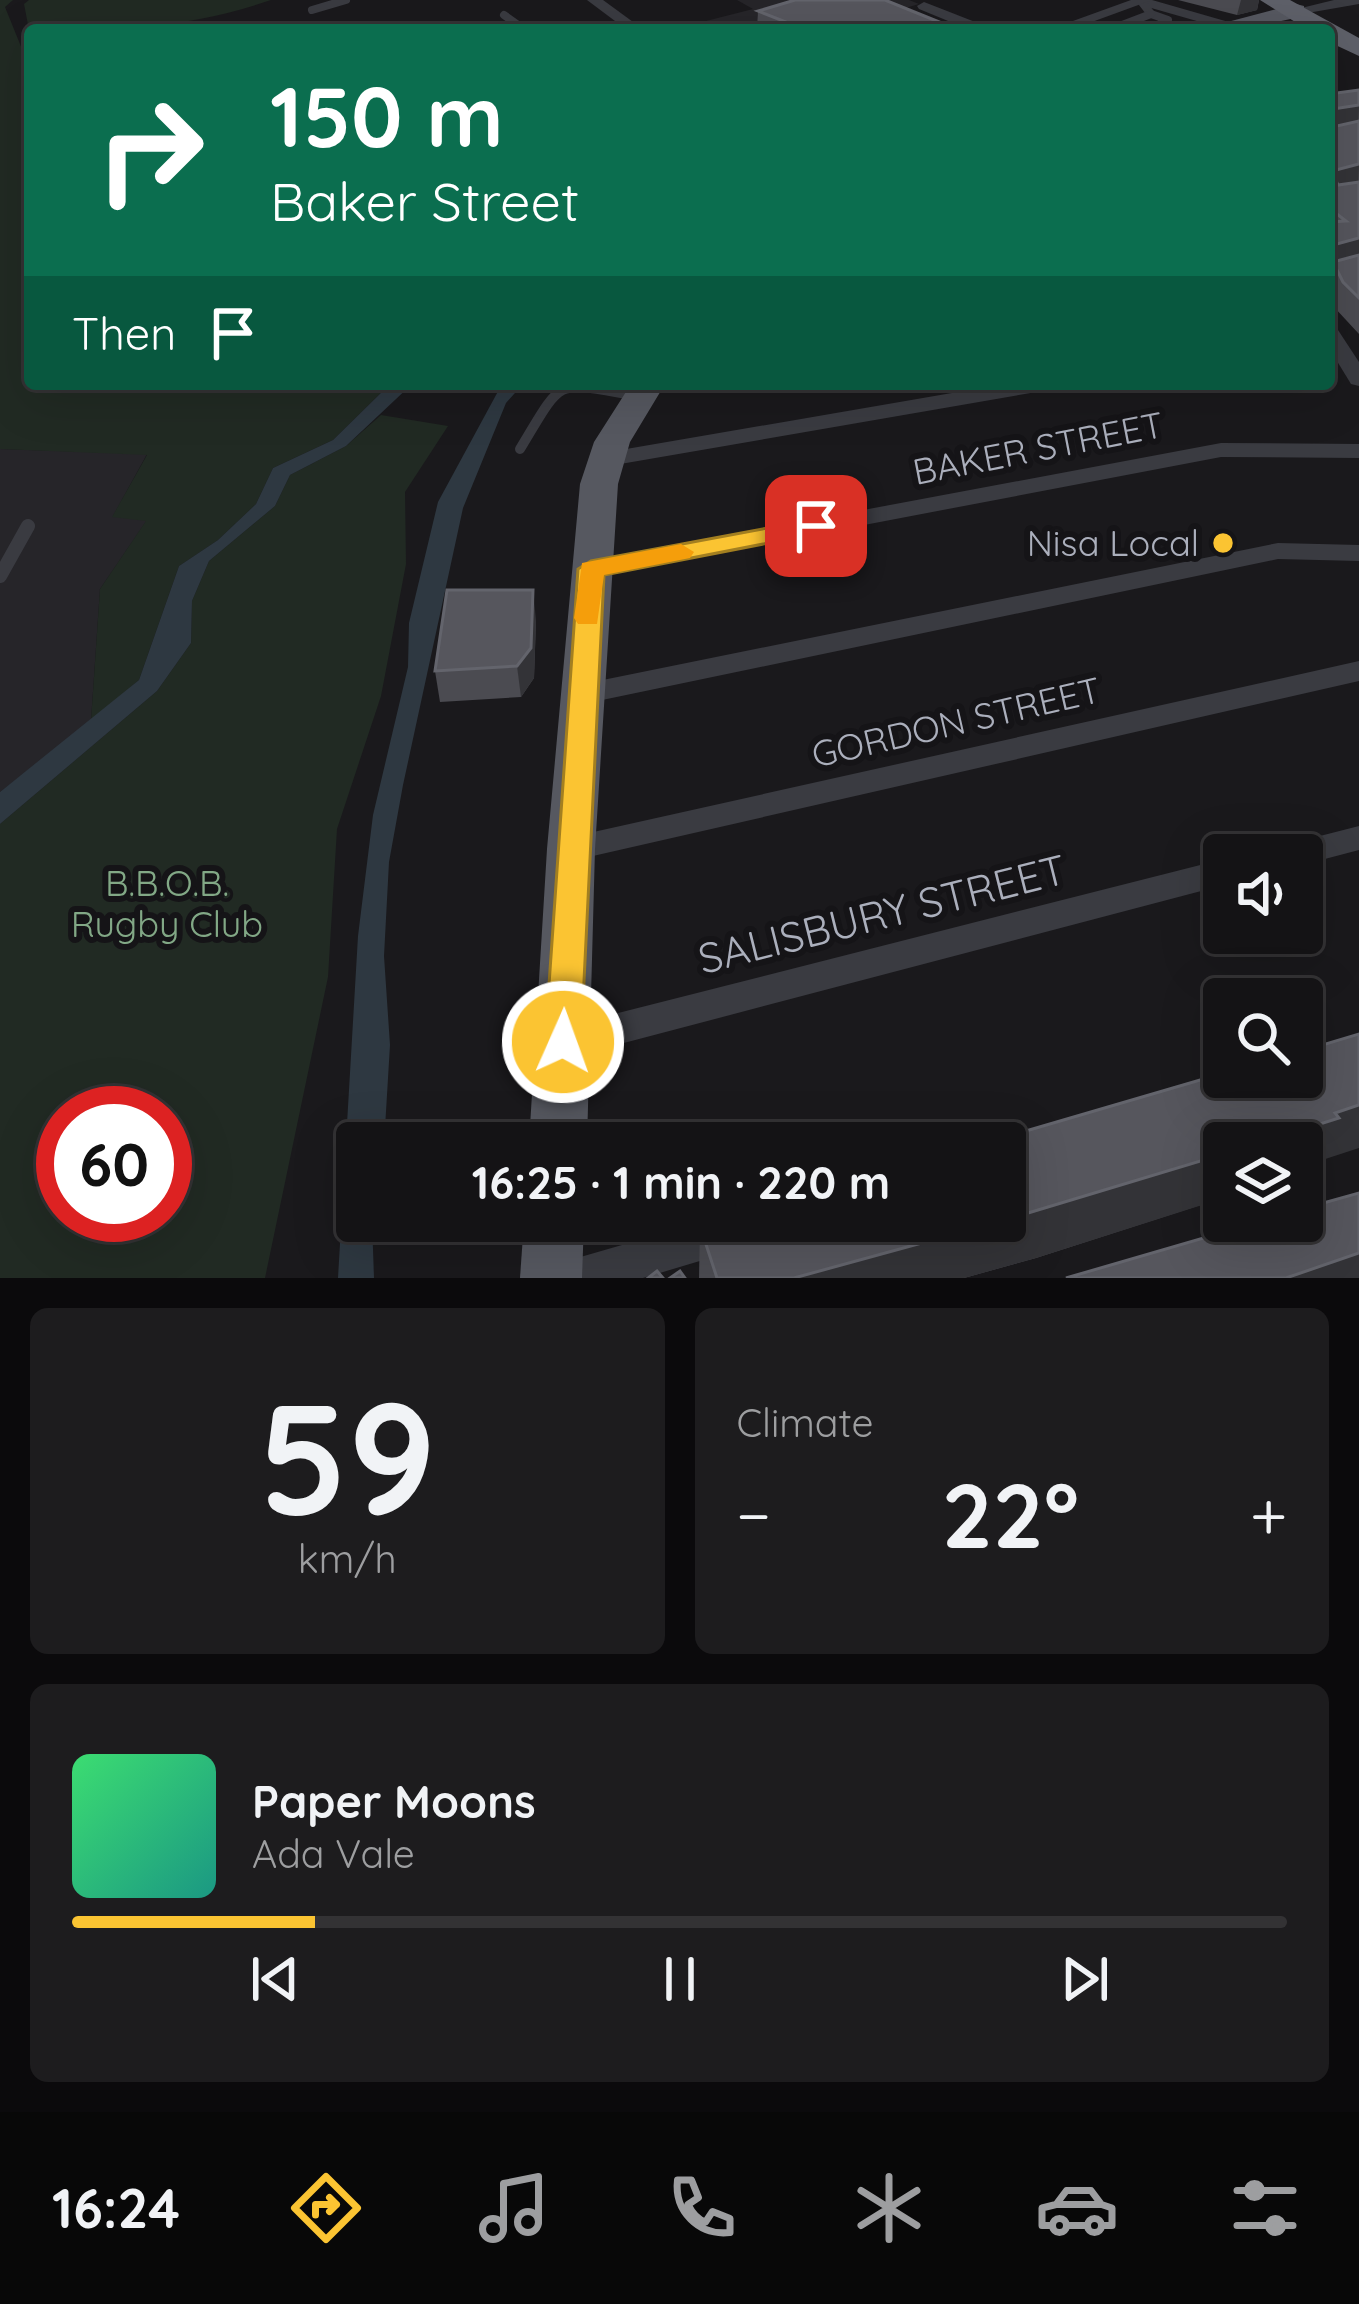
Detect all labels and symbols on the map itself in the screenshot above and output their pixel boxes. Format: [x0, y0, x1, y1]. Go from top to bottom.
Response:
street label: BAKER STREET [909, 401, 1167, 494]
pin [765, 475, 867, 577]
place label: Nisa Local [1027, 520, 1199, 565]
marker: Nisa Local [1210, 530, 1236, 556]
street label: GORDON STREET [807, 666, 1105, 777]
street label: SALISBURY STREET [693, 842, 1071, 985]
park label: B.B.O.B. Rugby Club [71, 860, 263, 946]
position arrow [500, 979, 626, 1105]
speed limit sign: 60 [36, 1086, 192, 1242]

